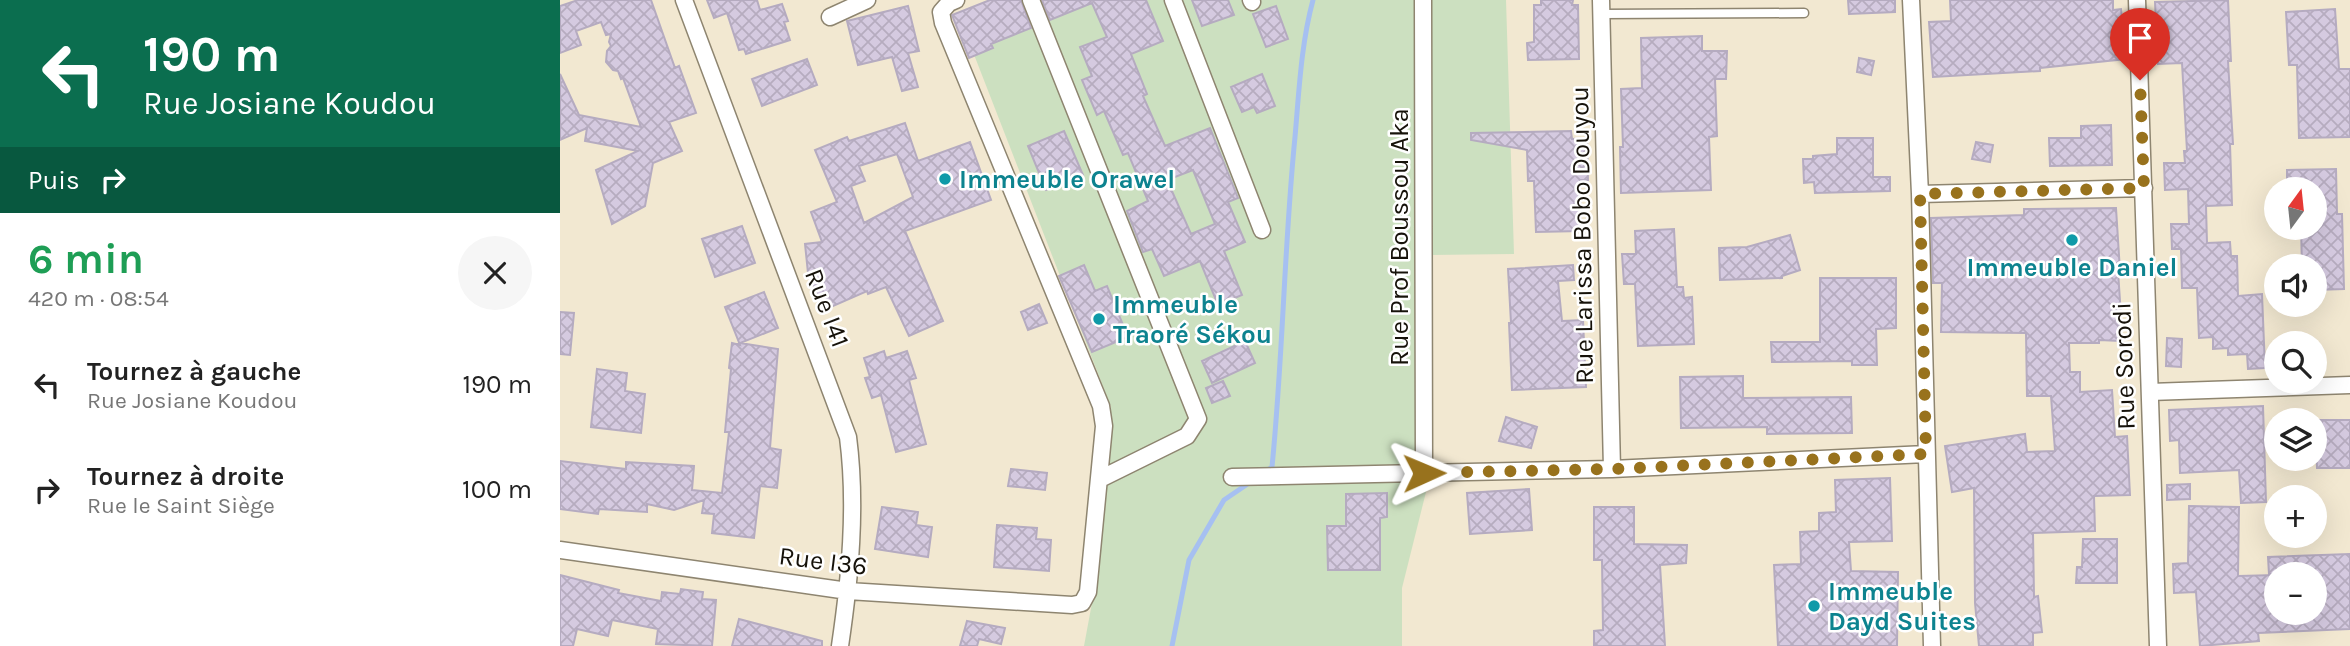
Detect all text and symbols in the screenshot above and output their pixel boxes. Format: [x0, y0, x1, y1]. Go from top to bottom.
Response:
pin [2110, 8, 2170, 80]
icon: arrive [2121, 19, 2159, 57]
text: 190 m [143, 26, 280, 83]
icon: left [28, 28, 119, 119]
text: Rue Josiane Koudou [143, 85, 436, 122]
street label: Rue Larissa Bobo Douyou [1564, 86, 1600, 384]
street label: Rue Prof Boussou Aka [1384, 108, 1415, 366]
icon: right [94, 161, 132, 199]
place label: Immeuble Orawel [959, 164, 1175, 195]
text: Puis [28, 165, 80, 196]
marker: Immeuble Orawel [937, 171, 953, 187]
north arrow [2264, 177, 2328, 240]
map controls [2264, 177, 2327, 625]
marker: Immeuble Daniel [2064, 232, 2080, 248]
text: 6 min [28, 234, 144, 284]
button: close [458, 236, 532, 310]
place label: Immeuble Daniel [1966, 252, 2178, 283]
button: sound [2264, 254, 2327, 317]
street label: Rue I41 [798, 264, 856, 352]
text: 420 m · 08:54 [28, 285, 169, 312]
place label: Immeuble Traoré Sékou [1113, 289, 1272, 350]
street label: Rue Sorodi [2106, 302, 2142, 430]
marker: Immeuble Traoré Sékou [1091, 311, 1107, 327]
button: search [2264, 331, 2327, 394]
text: Tournez à gauche [87, 356, 301, 387]
icon: left [28, 366, 66, 404]
text: 190 m [462, 369, 532, 400]
text: Rue Josiane Koudou [87, 387, 297, 414]
button: layers [2264, 408, 2327, 471]
position arrow [1387, 436, 1461, 510]
text: Tournez à droite [87, 461, 284, 492]
icon: right [28, 471, 66, 509]
text: 100 m [462, 474, 532, 505]
button: + [2264, 485, 2327, 548]
text: Rue le Saint Siège [87, 492, 275, 519]
street label: Rue I36 [777, 540, 869, 582]
button: − [2264, 562, 2327, 625]
place label: Immeuble Dayd Suites [1828, 576, 1976, 637]
marker: Immeuble Dayd Suites [1806, 598, 1822, 614]

